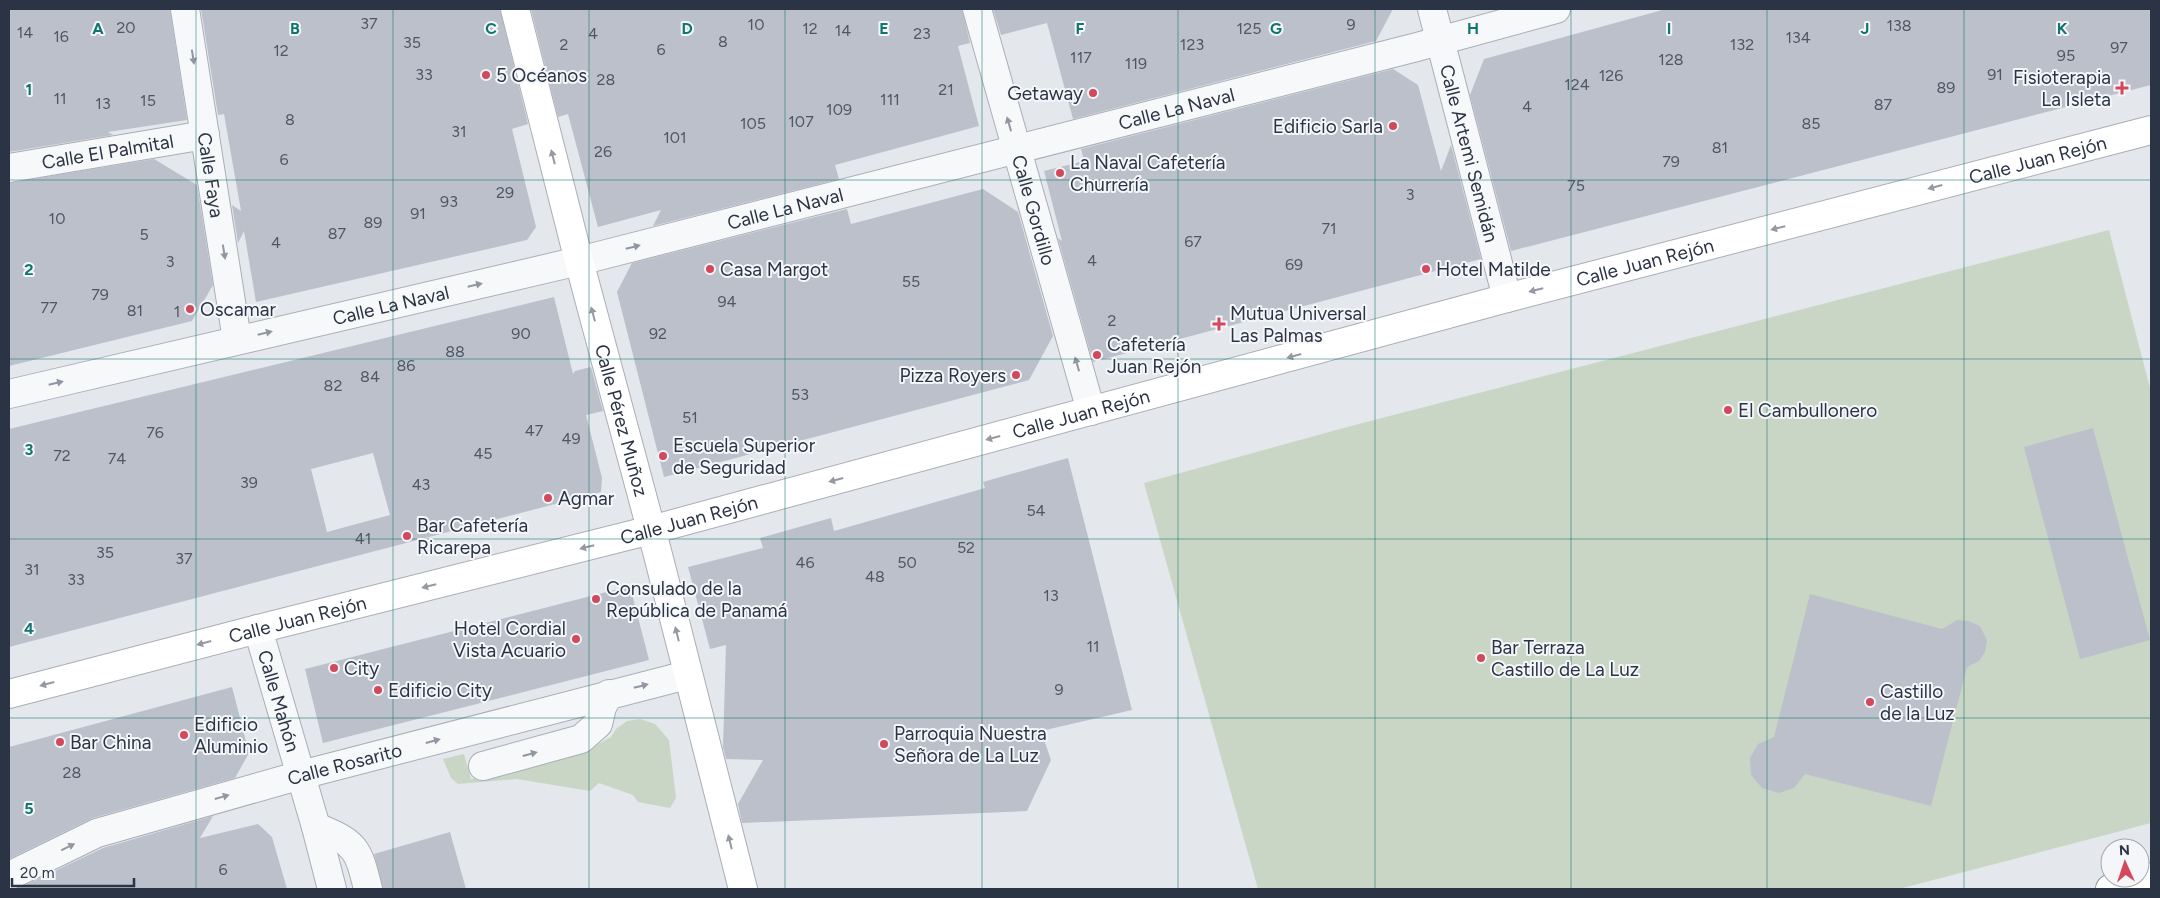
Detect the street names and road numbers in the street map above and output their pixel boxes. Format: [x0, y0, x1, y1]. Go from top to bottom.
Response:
street label: Calle Artemi Semidán [1435, 62, 1503, 245]
street label: Calle La Naval [1116, 83, 1237, 135]
street label: Calle El Palmital [40, 129, 175, 174]
street label: Calle Faya [193, 131, 229, 219]
street label: Calle Juan Rejón [1967, 131, 2109, 189]
street label: Calle Gordillo [1007, 152, 1060, 268]
street label: Calle La Naval [725, 183, 846, 235]
street label: Calle Juan Rejón [1574, 234, 1716, 291]
street label: Calle La Naval [330, 281, 451, 330]
street label: Calle Pérez Muñoz [590, 342, 653, 499]
street label: Calle Juan Rejón [1010, 384, 1152, 444]
street label: Calle Juan Rejón [618, 491, 760, 549]
street label: Calle Juan Rejón [226, 591, 369, 648]
street label: Calle Mahón [253, 648, 304, 755]
street label: Calle Rosarito [285, 738, 404, 790]

